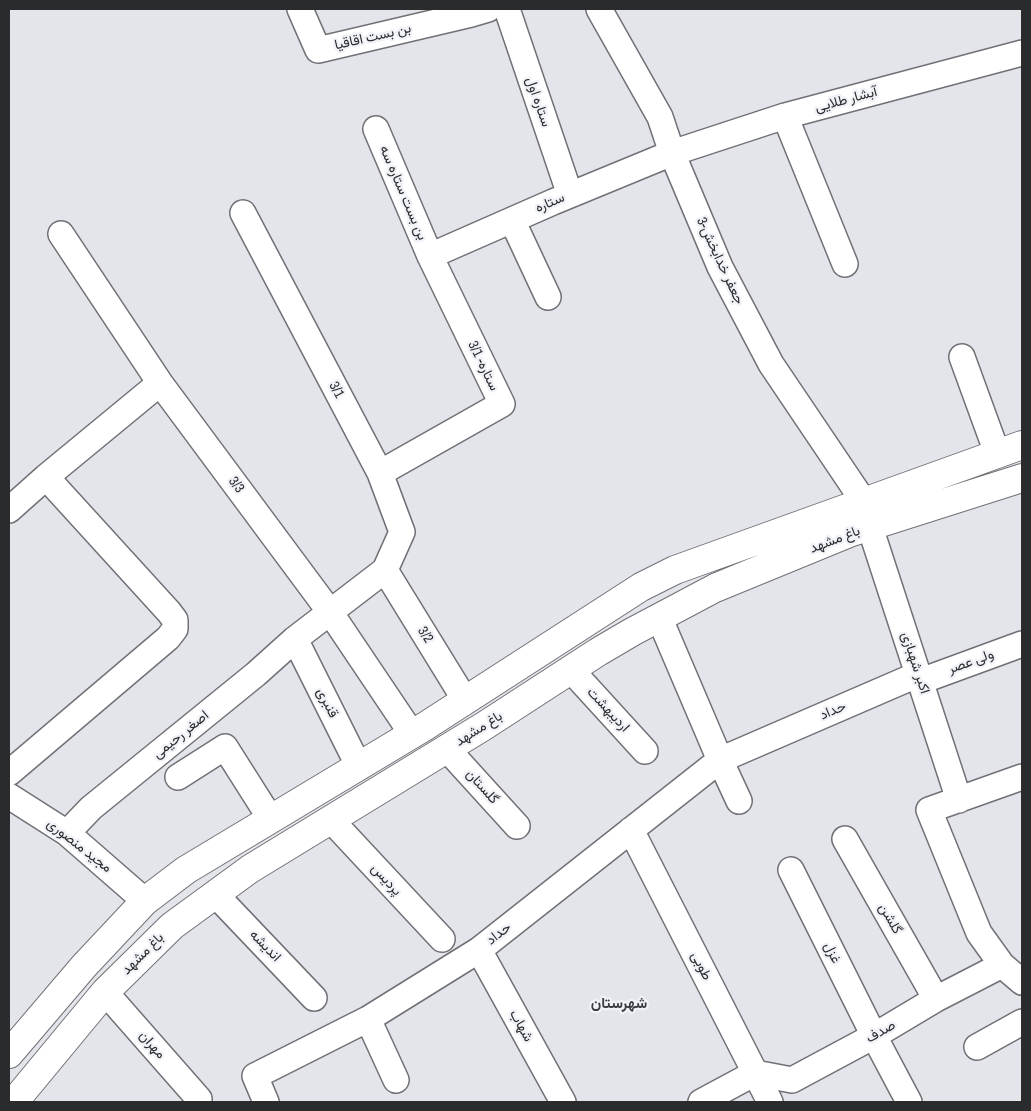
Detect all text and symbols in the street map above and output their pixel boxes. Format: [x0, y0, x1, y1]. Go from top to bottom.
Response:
street label: بن بست اقاقیا [333, 20, 413, 54]
street label: ستاره اول [522, 75, 554, 129]
street label: آبشار طلایی [813, 84, 879, 116]
street label: بن بست ستاره سه [375, 143, 431, 243]
street label: ستاره [533, 189, 567, 217]
street label: جعفر خدابخش-3 [692, 215, 748, 307]
street label: ستاره- 3/1 [464, 338, 502, 394]
street label: 3/1 [325, 379, 347, 401]
street label: 3/3 [224, 474, 248, 496]
street label: باغ مشهد [807, 523, 863, 557]
street label: 3/2 [414, 624, 436, 646]
street label: اکبر شهبازی [897, 630, 933, 696]
street label: ولی عصر [946, 646, 996, 678]
street label: اردیبهشت [583, 684, 633, 736]
street label: قنبری [312, 685, 342, 721]
street label: حداد [817, 698, 849, 724]
street label: اصغر رحیمی [150, 707, 212, 763]
street label: باغ مشهد [452, 708, 506, 750]
street label: گلستان [462, 766, 502, 808]
street label: مجید منصوری [43, 815, 115, 877]
street label: پردیس [367, 861, 405, 899]
street label: گلشن [875, 901, 905, 937]
street label: حداد [483, 919, 515, 949]
street label: اندیشه [246, 926, 284, 966]
street label: باغ مشهد [118, 929, 168, 979]
street label: غزل [820, 940, 844, 966]
street label: طوبی [687, 949, 715, 983]
district label: شهرستان [591, 995, 647, 1013]
street label: شهاب [505, 1007, 537, 1045]
street label: صدف [863, 1017, 899, 1047]
street label: مهران [135, 1028, 169, 1062]

